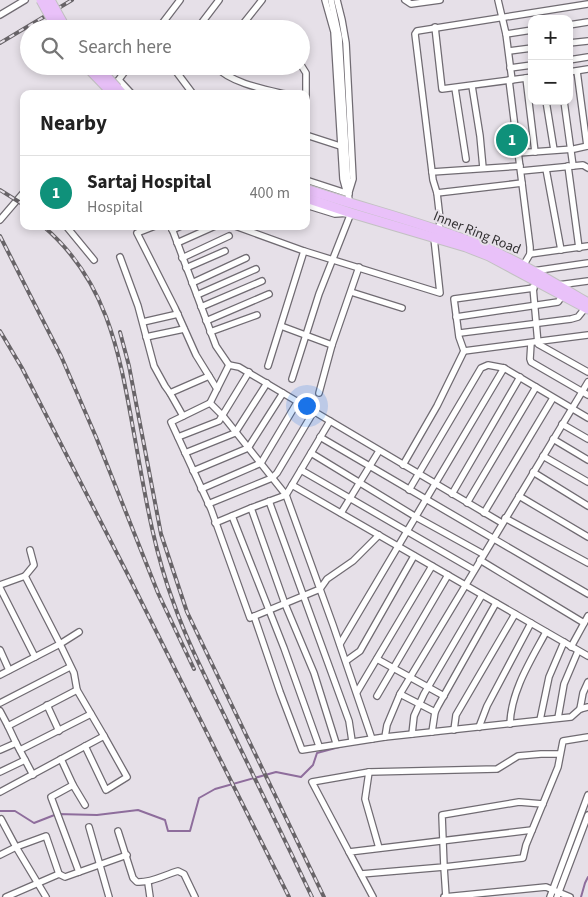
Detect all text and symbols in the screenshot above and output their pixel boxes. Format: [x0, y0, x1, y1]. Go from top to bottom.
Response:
map controls [528, 15, 573, 105]
button: + [528, 15, 573, 60]
search box [20, 20, 310, 75]
icon: search [38, 34, 66, 62]
text: Search here [78, 34, 172, 61]
button: − [528, 60, 573, 105]
text: Nearby [40, 108, 107, 138]
pin: 1 [496, 121, 528, 159]
text: Sartaj Hospital [87, 169, 211, 196]
text: 1 [52, 182, 60, 204]
text: 400 m [250, 182, 290, 204]
text: Hospital [87, 196, 143, 218]
street label: Inner Ring Road [430, 206, 524, 260]
your location [294, 393, 320, 419]

